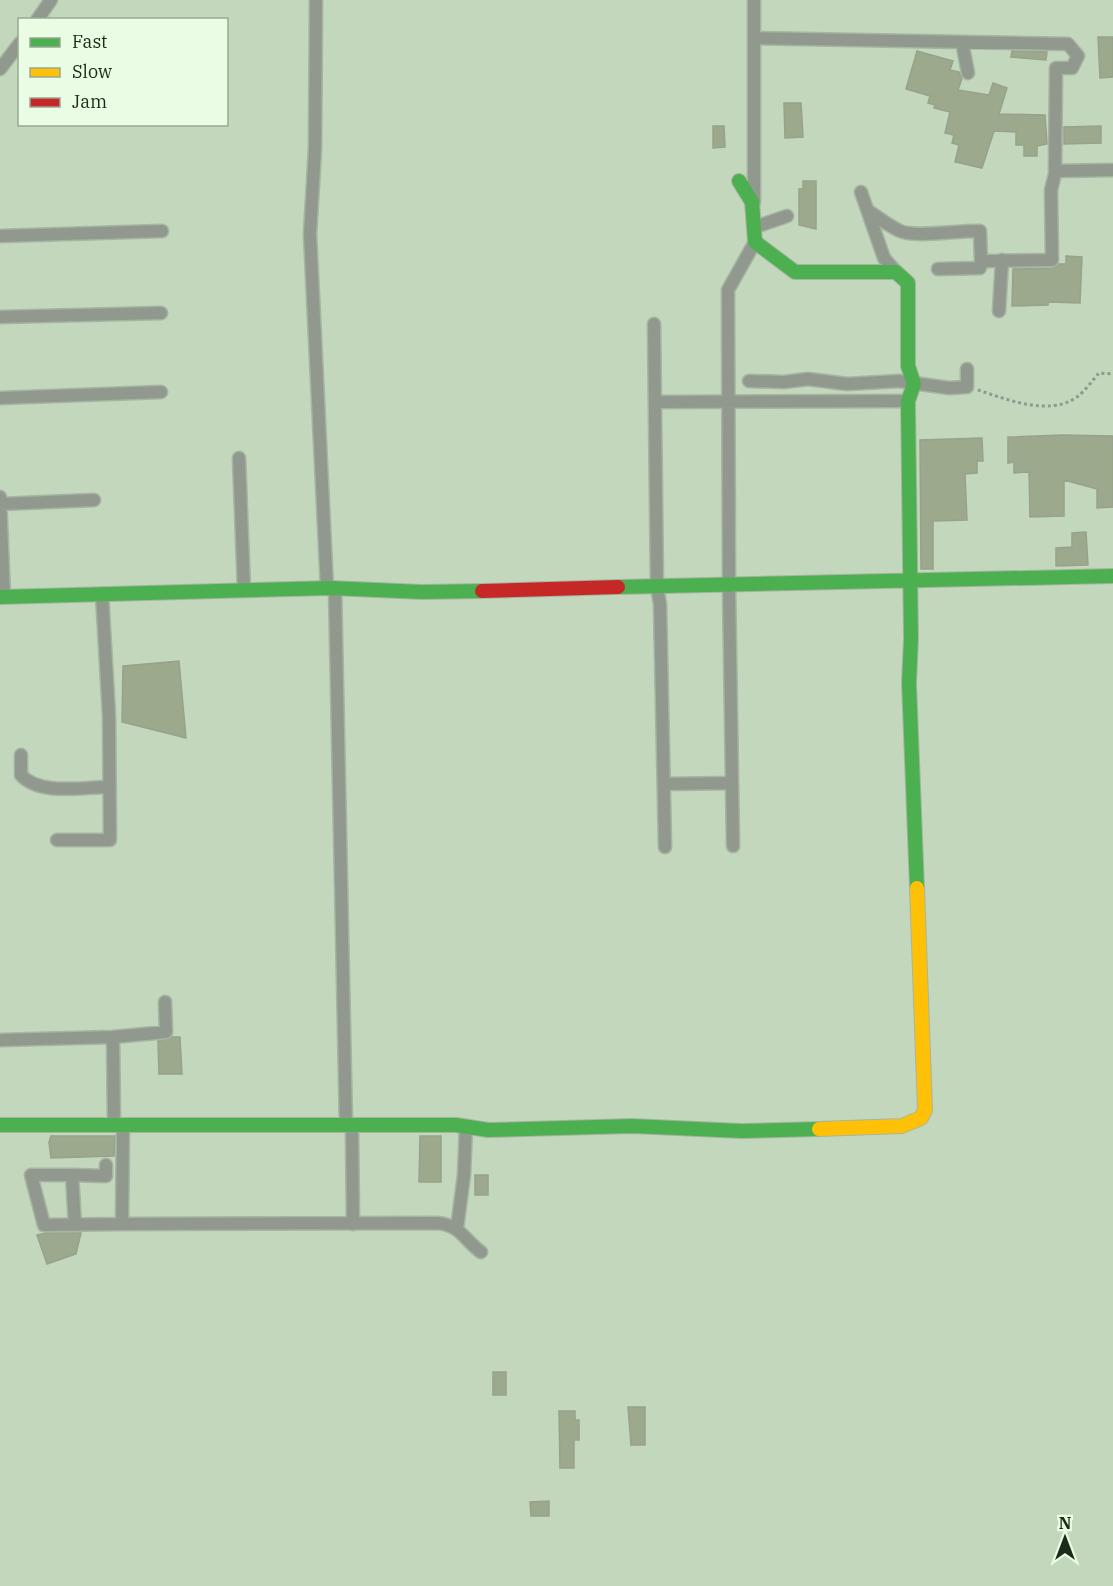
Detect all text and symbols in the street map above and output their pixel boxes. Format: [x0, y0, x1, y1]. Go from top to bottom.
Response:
legend [18, 18, 228, 126]
text: Fast [72, 30, 107, 53]
text: Slow [72, 60, 112, 83]
text: Jam [72, 90, 107, 113]
north arrow [1035, 1508, 1095, 1568]
text: N [1059, 1513, 1071, 1533]

